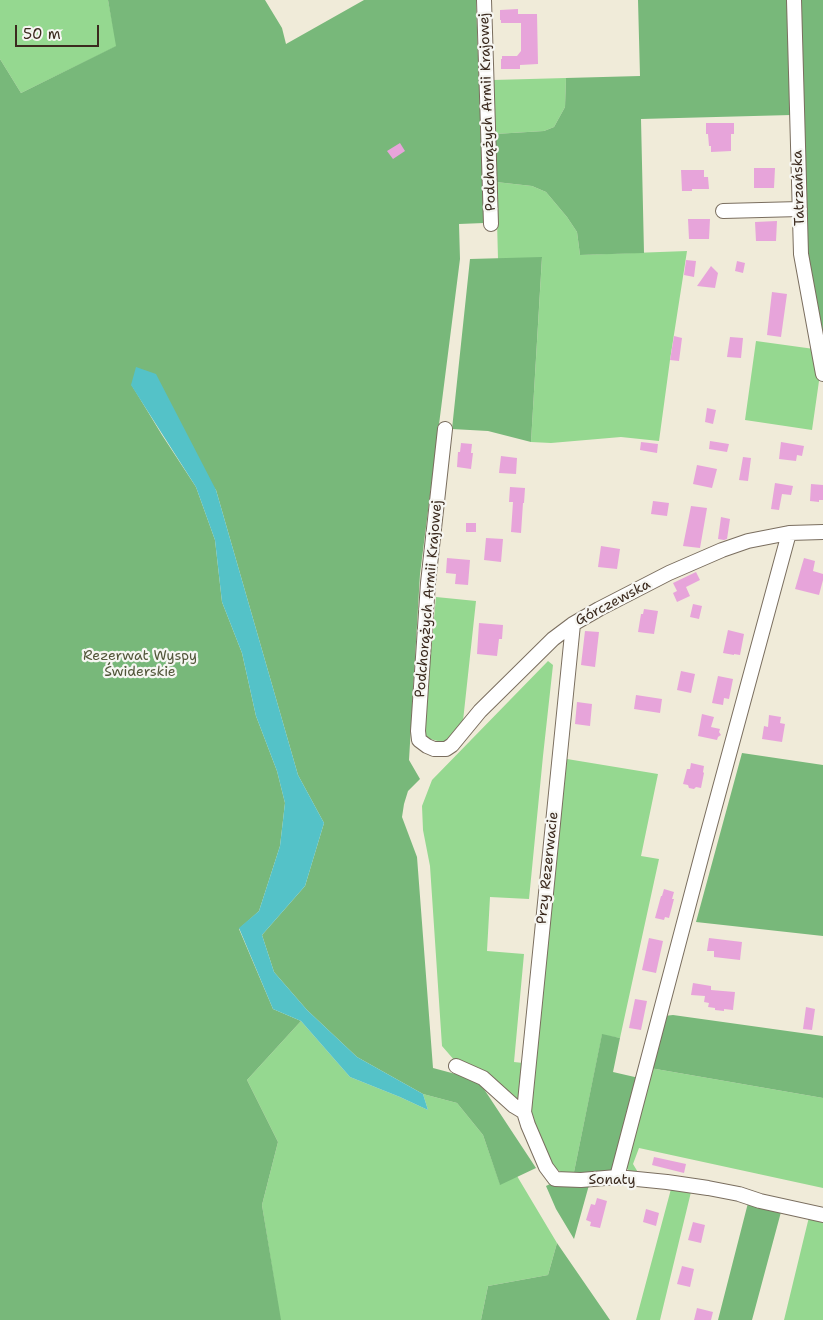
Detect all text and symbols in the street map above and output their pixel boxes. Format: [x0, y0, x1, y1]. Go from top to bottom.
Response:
street label: Podchorążych Armii Krajowej [476, 13, 500, 211]
scale bar [18, 15, 101, 47]
text: 50 m [23, 24, 61, 44]
street label: Tatrzańska [789, 150, 809, 226]
street label: Podchorążych Armii Krajowej [412, 500, 446, 698]
street label: Górczewska [573, 576, 653, 630]
park label: Rezerwat Wyspy Świderskie [83, 648, 197, 680]
street label: Przy Rezerwacie [534, 811, 562, 925]
street label: Sonaty [588, 1172, 636, 1188]

